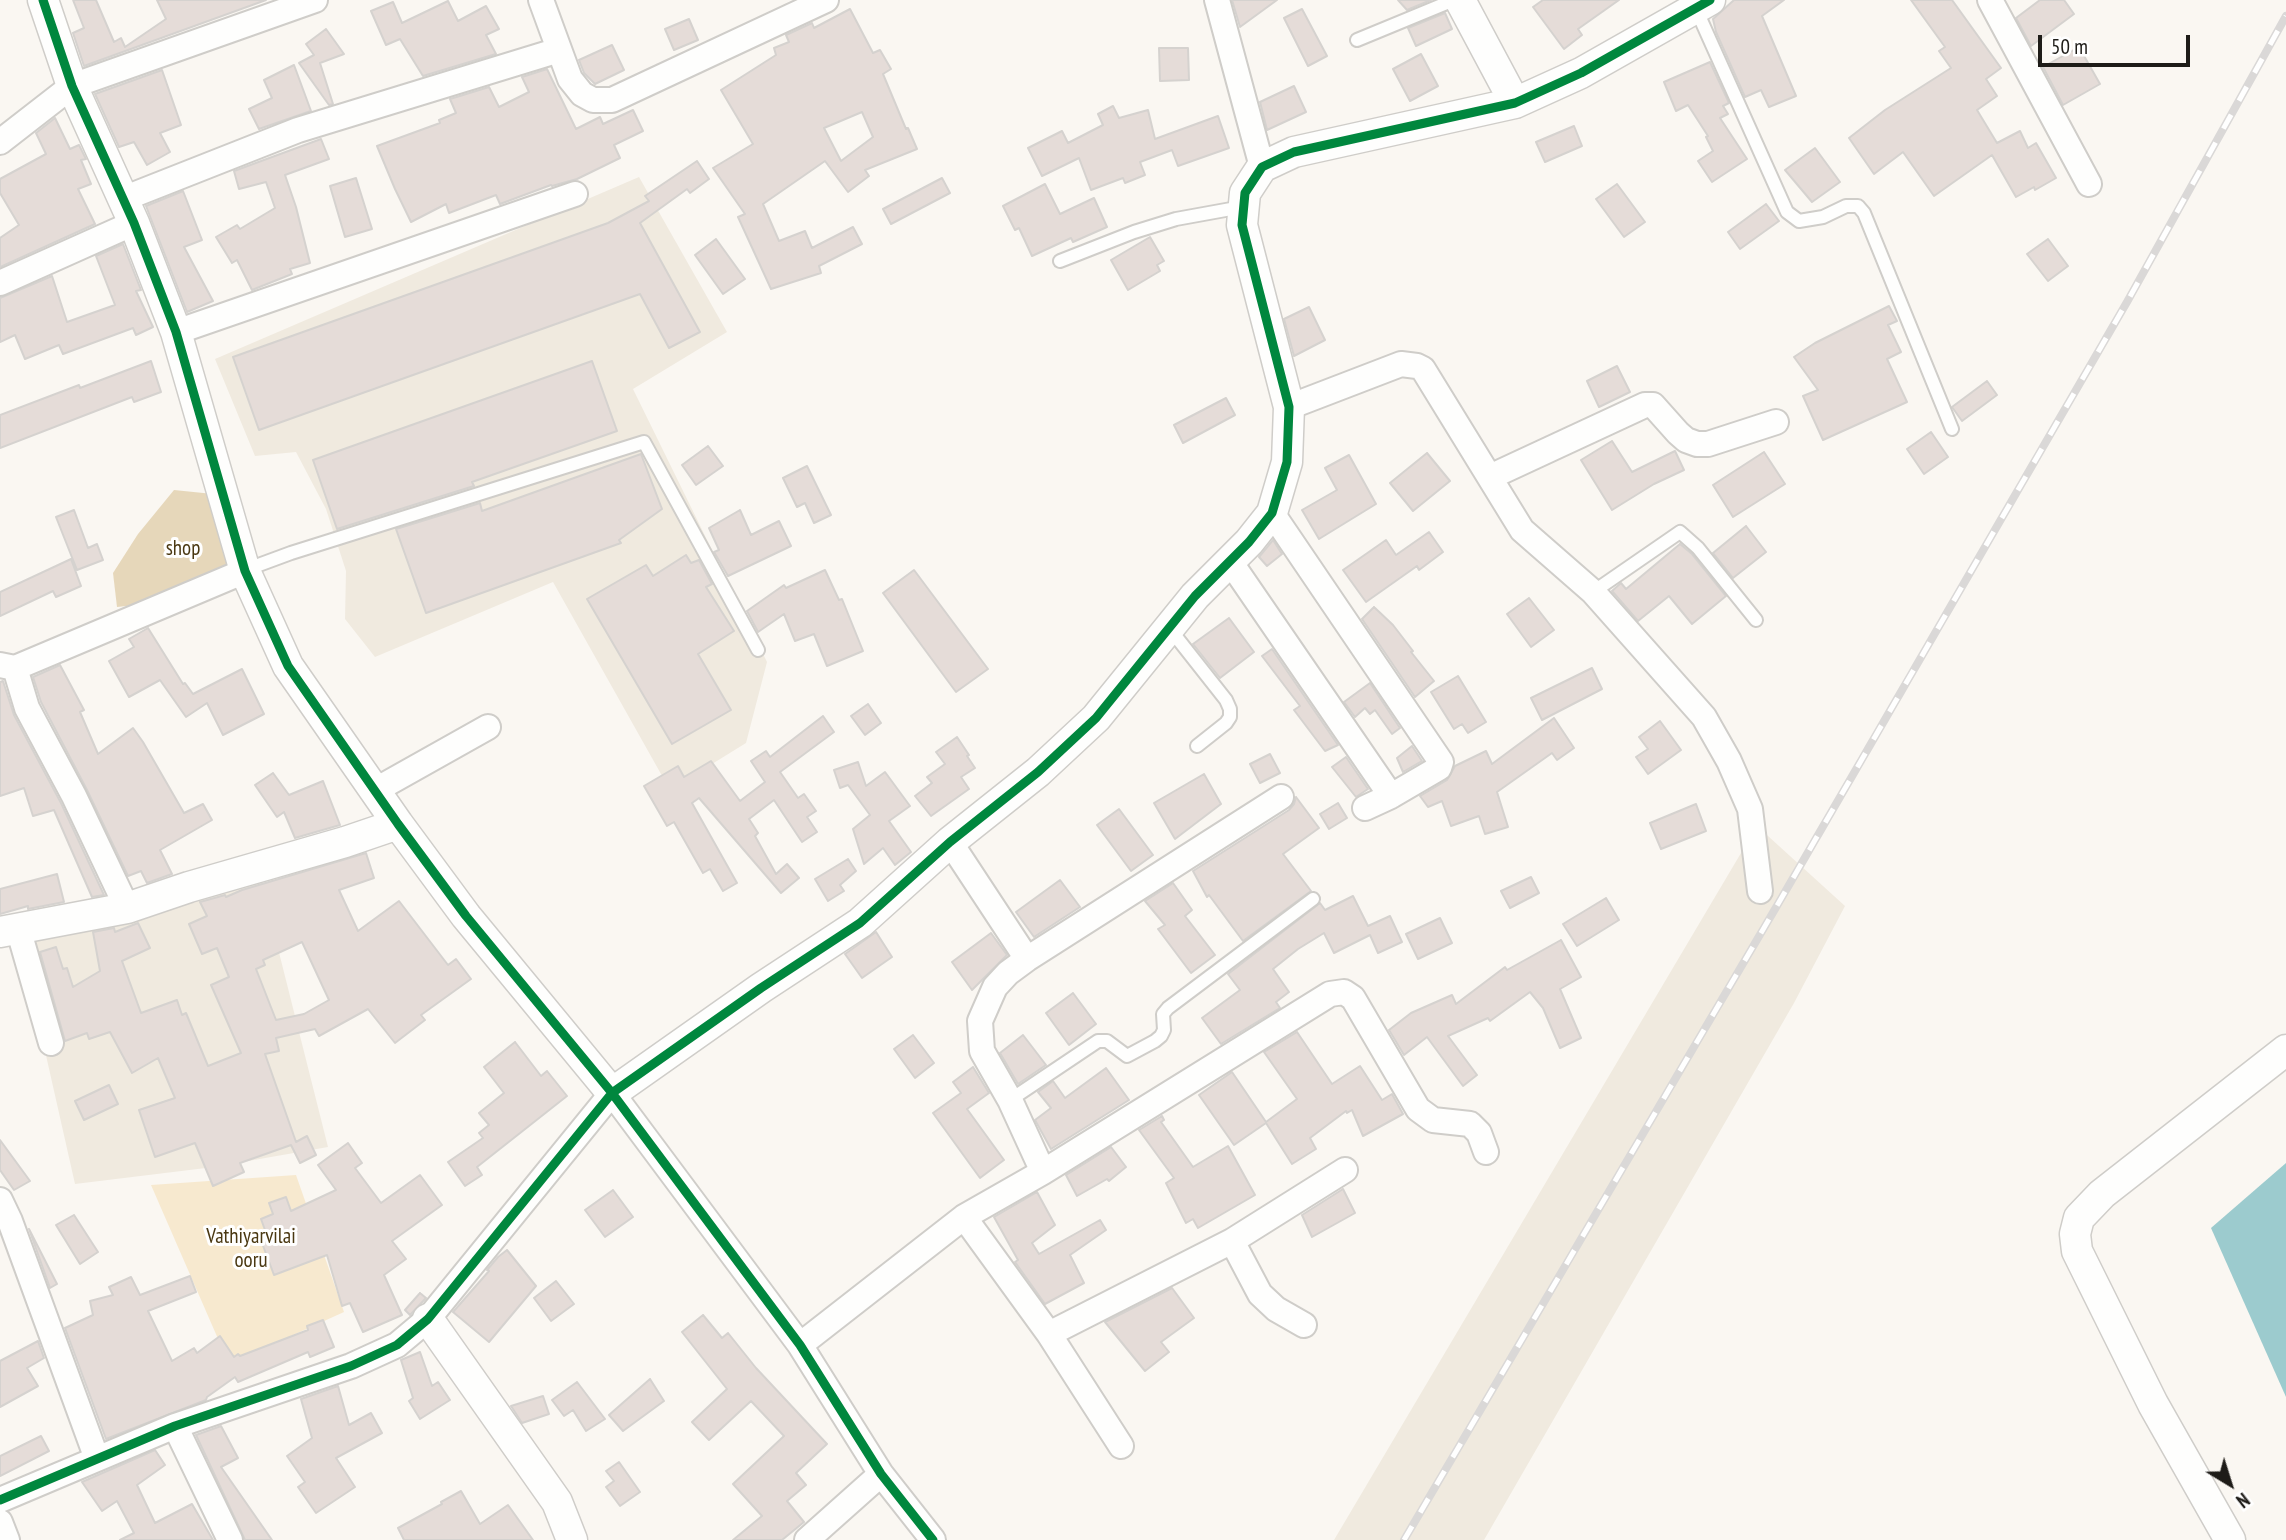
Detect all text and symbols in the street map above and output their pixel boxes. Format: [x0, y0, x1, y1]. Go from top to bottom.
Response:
scale bar [2041, 21, 2193, 65]
text: 50 m [2051, 33, 2088, 60]
park label: shop [166, 536, 200, 562]
park label: Vathiyarvilai ooru [206, 1224, 296, 1274]
north arrow [2195, 1449, 2265, 1519]
text: N [2232, 1488, 2254, 1513]

